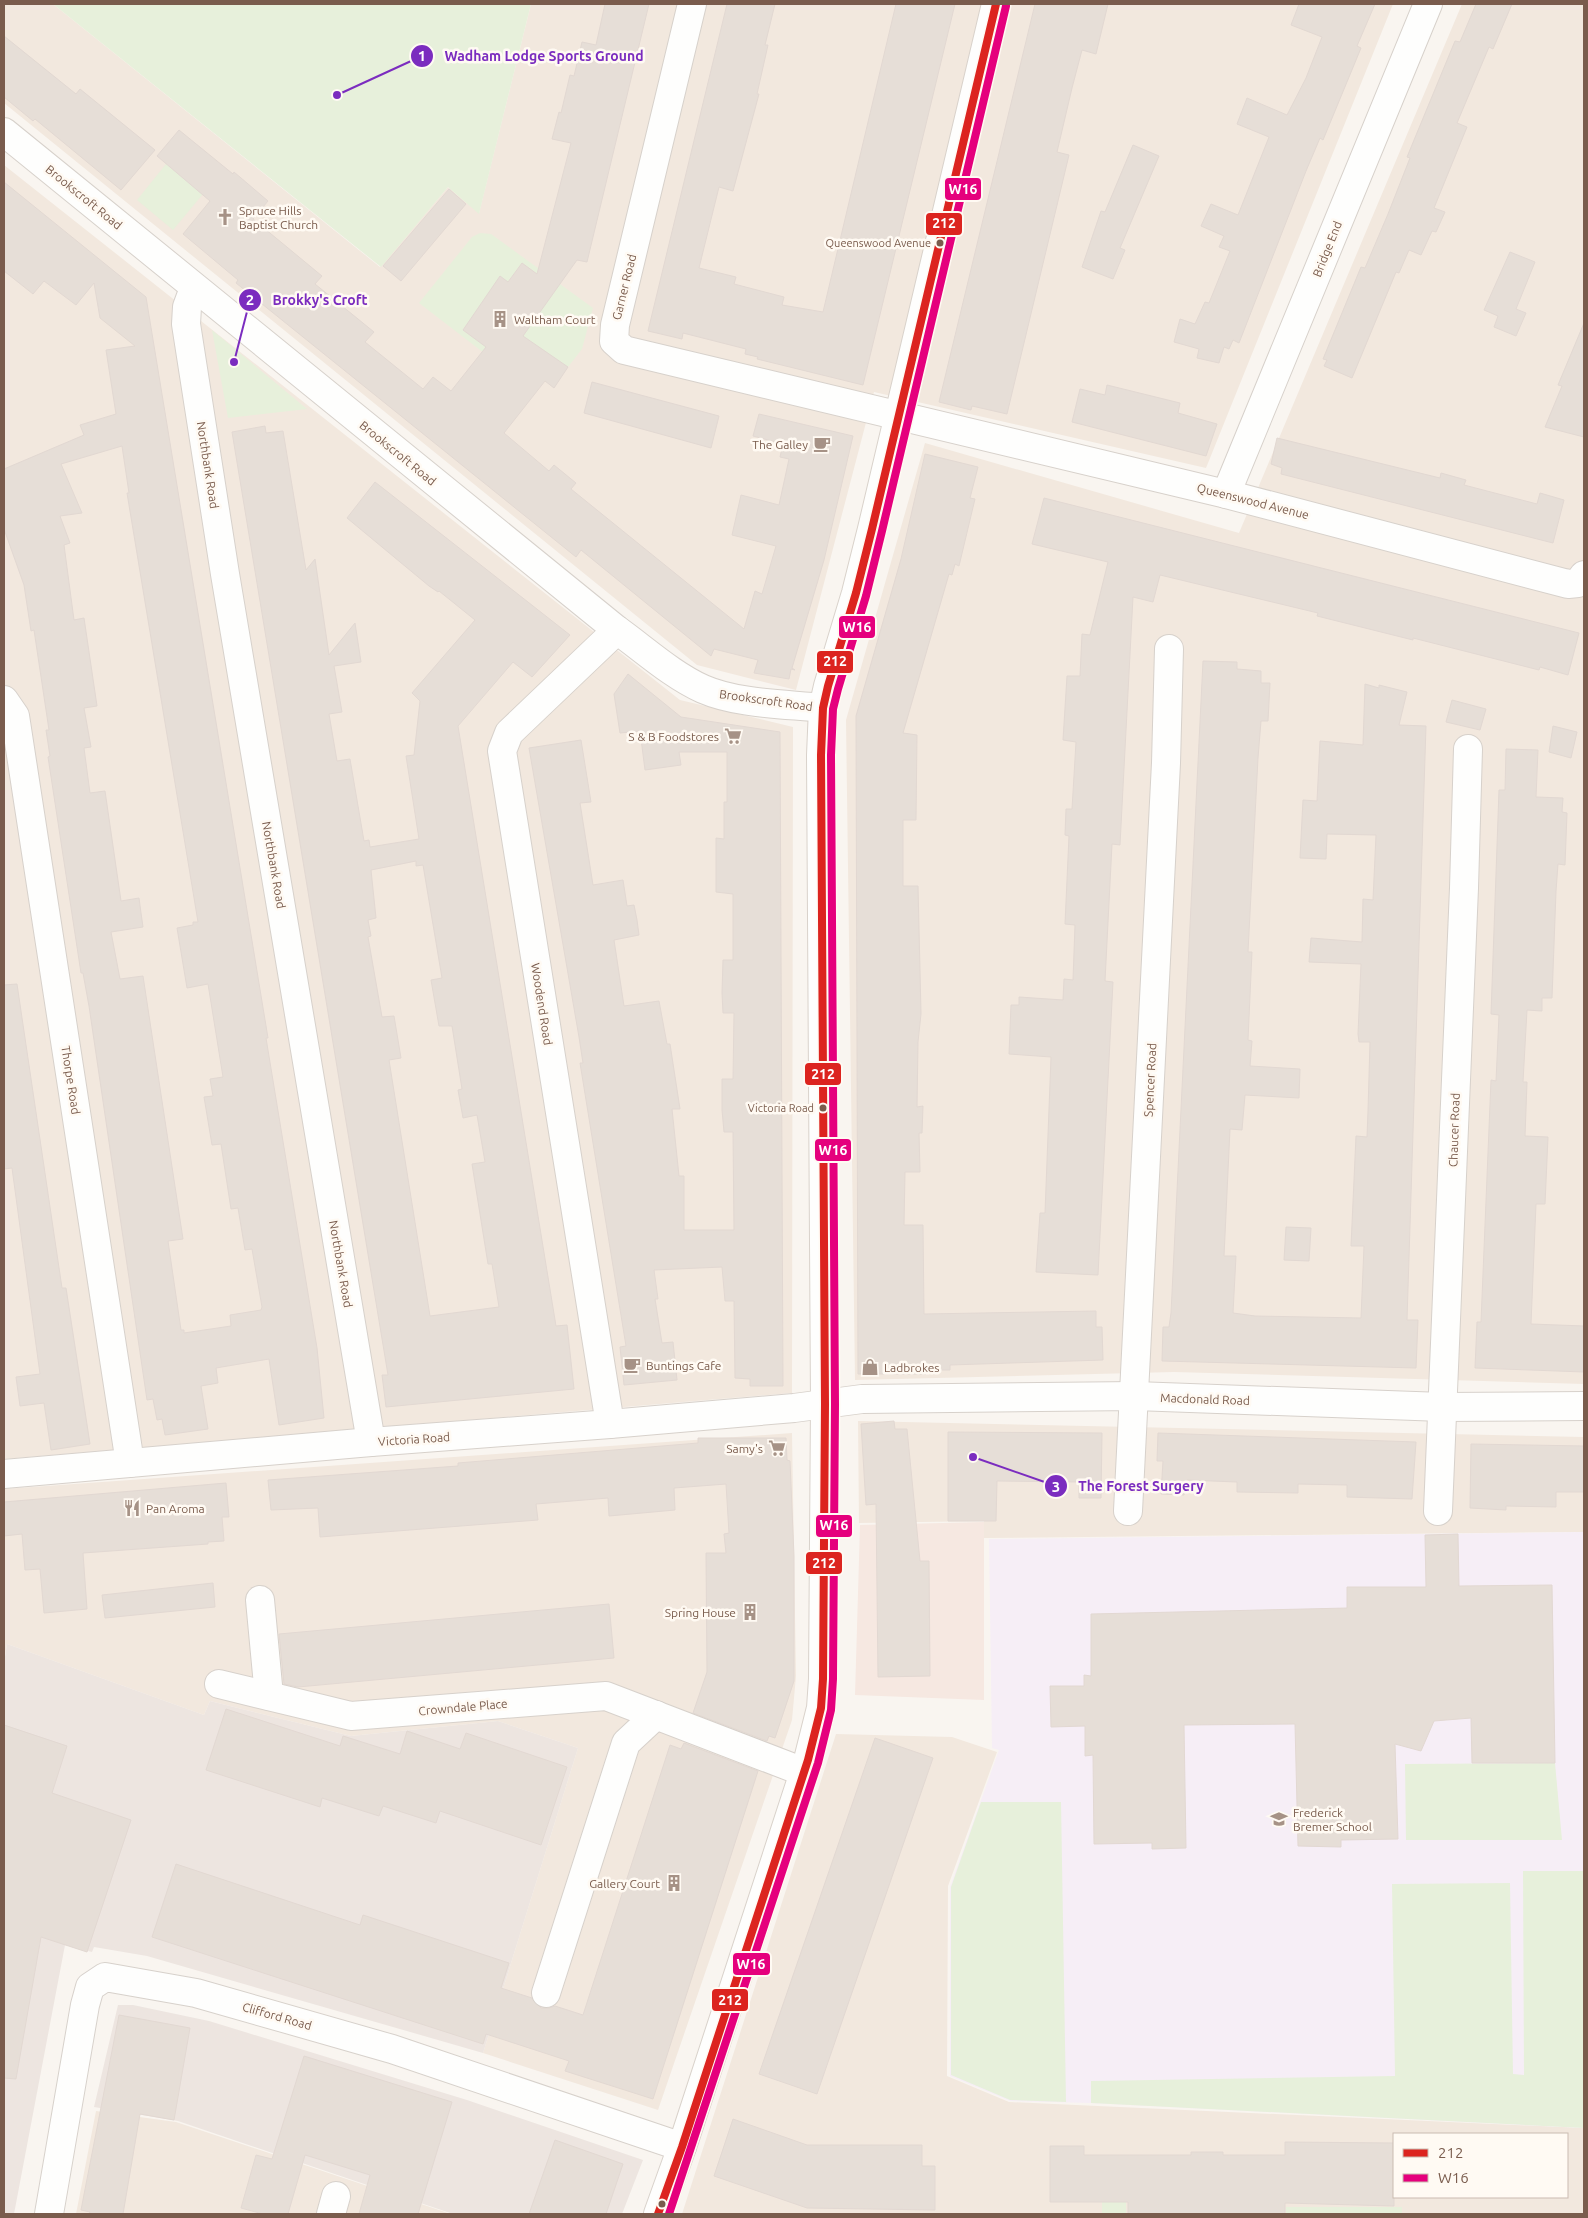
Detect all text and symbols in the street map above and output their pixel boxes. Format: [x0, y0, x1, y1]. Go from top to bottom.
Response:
callout: Wadham Lodge Sports Ground [410, 41, 654, 70]
text: 1 [418, 47, 426, 64]
text: Wadham Lodge Sports Ground [444, 48, 644, 64]
street label: Brookscroft Road [43, 162, 125, 232]
line badge: W16 [944, 177, 982, 201]
text: W16 [949, 181, 978, 197]
place label: Spruce Hills Baptist Church [239, 204, 318, 231]
church icon: Spruce Hills Baptist Church [215, 207, 235, 227]
line badge: 212 [925, 212, 963, 236]
text: 212 [932, 215, 956, 231]
street label: Bridge End [1310, 219, 1344, 279]
place label: Queenswood Avenue [826, 237, 931, 249]
marker: Queenswood Avenue [935, 238, 945, 248]
street label: Garner Road [610, 253, 638, 321]
callout: Brokky's Croft [237, 286, 377, 315]
text: 2 [246, 291, 254, 308]
text: Brokky's Croft [273, 292, 367, 308]
building icon: Waltham Court [490, 309, 510, 329]
place label: Waltham Court [514, 313, 596, 326]
street label: Brookscroft Road [357, 418, 439, 488]
street label: Northbank Road [195, 420, 221, 510]
cafe icon: The Galley [812, 434, 832, 454]
place label: The Galley [752, 438, 808, 451]
street label: Queenswood Avenue [1196, 481, 1310, 521]
line badge: W16 [838, 615, 876, 639]
text: W16 [843, 619, 872, 635]
line badge: 212 [816, 650, 854, 674]
text: 212 [823, 653, 847, 669]
street label: Brookscroft Road [718, 687, 814, 713]
supermarket icon: S & B Foodstores [723, 726, 743, 746]
place label: S & B Foodstores [628, 730, 719, 743]
street label: Northbank Road [260, 820, 288, 910]
street label: Woodend Road [529, 962, 555, 1046]
street label: Spencer Road [1142, 1043, 1158, 1117]
street label: Thorpe Road [59, 1045, 83, 1115]
line badge: 212 [804, 1062, 842, 1086]
text: 212 [811, 1066, 835, 1082]
street label: Chaucer Road [1446, 1093, 1462, 1167]
place label: Victoria Road [748, 1102, 814, 1114]
marker: Victoria Road [818, 1103, 828, 1113]
line badge: W16 [814, 1138, 852, 1162]
text: W16 [819, 1142, 848, 1158]
street label: Northbank Road [327, 1219, 355, 1309]
cafe icon: Buntings Cafe [622, 1355, 642, 1375]
shop icon: Ladbrokes [860, 1357, 880, 1377]
place label: Buntings Cafe [646, 1359, 721, 1372]
place label: Ladbrokes [884, 1361, 940, 1374]
street label: Macdonald Road [1160, 1391, 1250, 1407]
street label: Victoria Road [378, 1430, 450, 1448]
supermarket icon: Samy's [767, 1438, 787, 1458]
place label: Samy's [726, 1442, 763, 1455]
callout: The Forest Surgery [1044, 1472, 1214, 1501]
text: 3 [1052, 1478, 1060, 1495]
text: The Forest Surgery [1078, 1478, 1204, 1494]
restaurant icon: Pan Aroma [122, 1498, 142, 1518]
place label: Pan Aroma [146, 1502, 205, 1515]
line badge: W16 [815, 1514, 853, 1538]
text: W16 [820, 1517, 849, 1533]
line badge: 212 [805, 1551, 843, 1575]
text: 212 [812, 1555, 836, 1571]
building icon: Spring House [740, 1602, 760, 1622]
place label: Spring House [665, 1606, 736, 1619]
street label: Crowndale Place [418, 1697, 508, 1717]
place label: Frederick Bremer School [1293, 1806, 1372, 1833]
school or university icon: Frederick Bremer School [1269, 1809, 1289, 1829]
building icon: Gallery Court [664, 1873, 684, 1893]
place label: Gallery Court [589, 1877, 660, 1890]
line badge: W16 [732, 1952, 771, 1976]
text: W16 [737, 1956, 766, 1972]
line badge: 212 [711, 1988, 749, 2012]
text: 212 [718, 1992, 742, 2008]
street label: Clifford Road [241, 2000, 313, 2032]
legend [1393, 2133, 1568, 2198]
text: 212 [1438, 2144, 1463, 2161]
text: W16 [1438, 2169, 1469, 2186]
unlabelled marker [657, 2199, 667, 2209]

